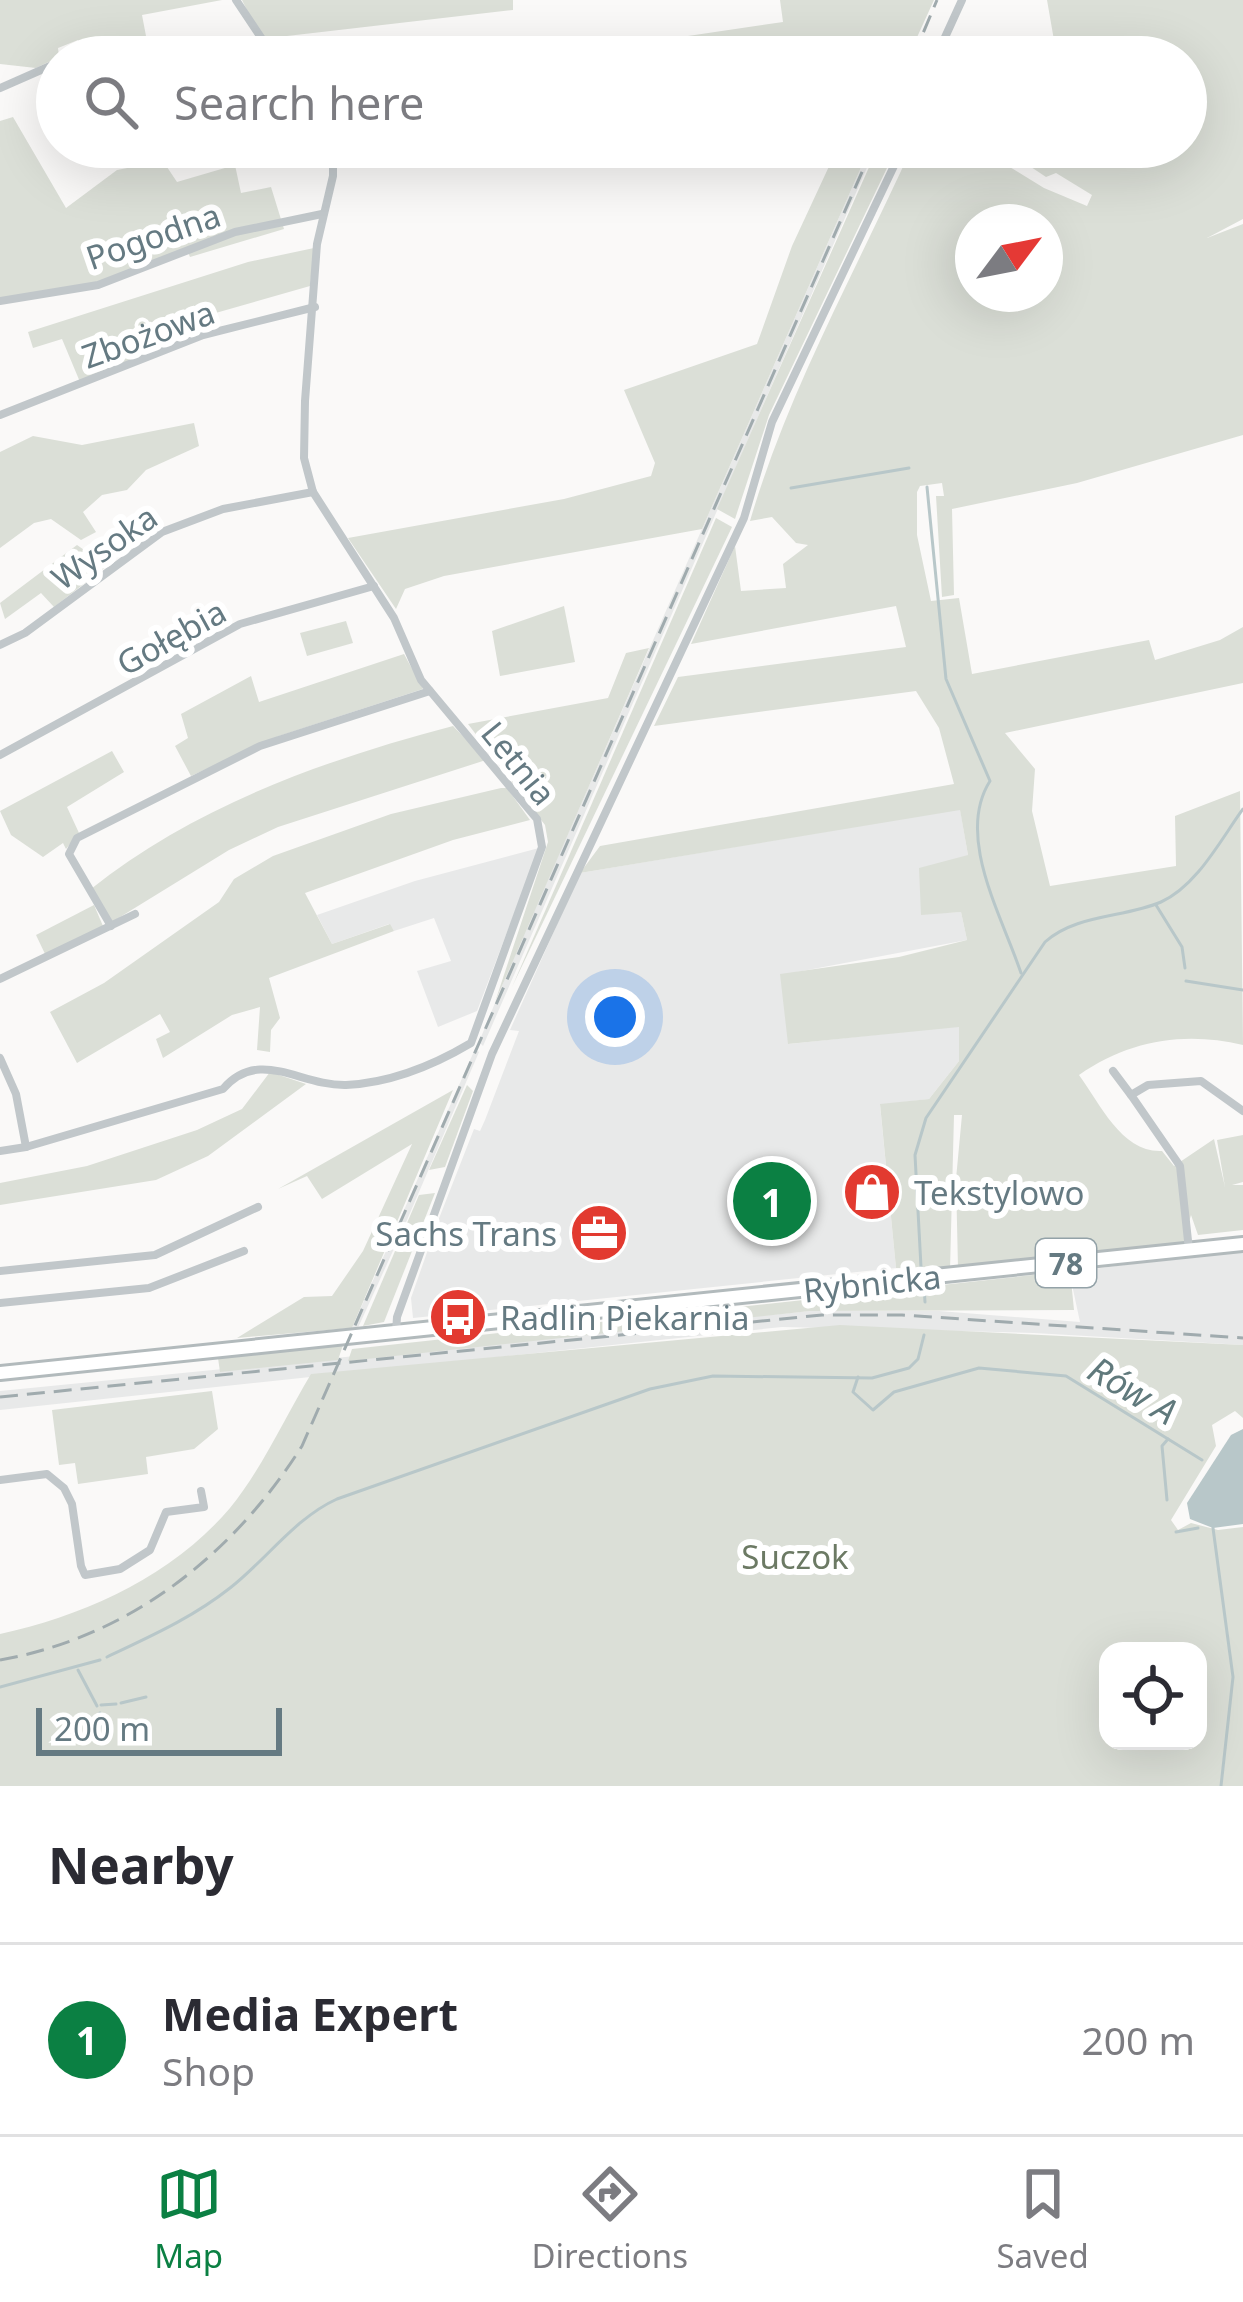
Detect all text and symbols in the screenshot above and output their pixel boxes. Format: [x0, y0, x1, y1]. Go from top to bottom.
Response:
search box [36, 36, 1207, 168]
icon: search [78, 69, 144, 135]
text: Search here [174, 72, 424, 133]
street label: Pogodna [80, 192, 226, 280]
north arrow [955, 204, 1063, 312]
street label: Zbożowa [75, 289, 221, 379]
street label: Wysoka [42, 494, 166, 600]
street label: Gołębia [108, 589, 234, 685]
street label: Letnia [472, 712, 566, 814]
your location [585, 987, 645, 1047]
pin: 1 [733, 1156, 811, 1246]
shop icon: Tekstylowo [841, 1161, 903, 1223]
place label: Tekstylowo [914, 1170, 1085, 1215]
office icon: Sachs Trans [568, 1202, 630, 1264]
place label: Sachs Trans [375, 1211, 557, 1256]
road number: 78 [1036, 1239, 1096, 1287]
street label: Rybnicka [801, 1253, 943, 1313]
bus stop icon: Radlin Piekarnia [427, 1286, 489, 1348]
place label: Radlin Piekarnia [500, 1295, 750, 1340]
water label: Rów A [1079, 1344, 1187, 1436]
park label: Suczok [741, 1534, 849, 1579]
map controls [1099, 1642, 1207, 1750]
button: locate [1099, 1642, 1207, 1750]
scale bar [36, 1702, 282, 1755]
text: 200 m [54, 1706, 150, 1751]
text: Nearby [48, 1829, 234, 1899]
text: Media Expert [162, 1983, 458, 2044]
text: 1 [76, 2013, 98, 2066]
text: 200 m [1081, 2013, 1195, 2066]
text: Shop [162, 2044, 255, 2097]
tab: Map [154, 2161, 223, 2278]
tab: Directions [531, 2161, 688, 2278]
tab: Saved [996, 2161, 1089, 2278]

